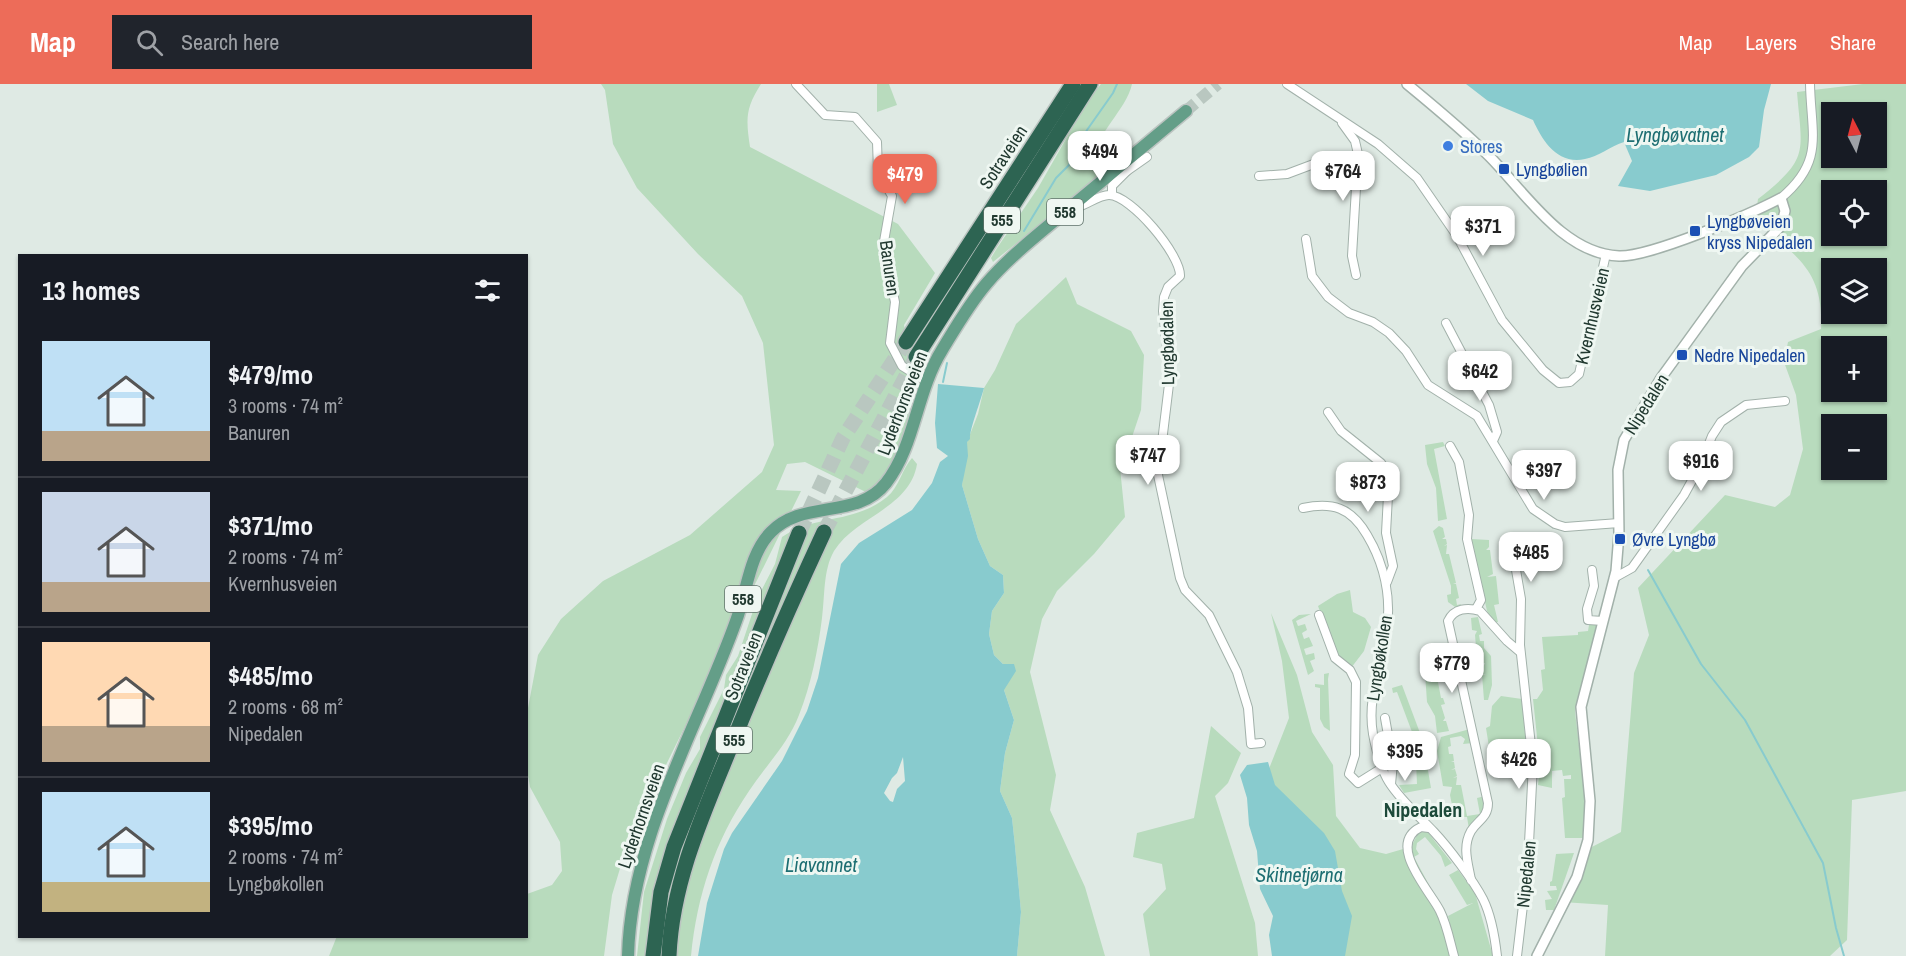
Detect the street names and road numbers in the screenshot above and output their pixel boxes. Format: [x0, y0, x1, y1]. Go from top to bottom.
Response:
street label: Sotraveien [973, 120, 1033, 194]
road number: 558 [1047, 199, 1083, 225]
road number: 555 [984, 207, 1020, 233]
street label: Banuren [874, 239, 906, 297]
street label: Kvernhusveien [1569, 265, 1615, 367]
street label: Lyngbødalen [1154, 301, 1180, 385]
street label: Lyderhornsveien [871, 347, 933, 459]
street label: Nipedalen [1618, 369, 1674, 439]
road number: 558 [725, 586, 761, 612]
street label: Lyngbøkollen [1360, 613, 1398, 703]
street label: Sotraveien [718, 628, 768, 704]
road number: 555 [716, 727, 752, 753]
street label: Lyderhornsveien [611, 760, 671, 872]
street label: Nipedalen [1510, 839, 1542, 909]

